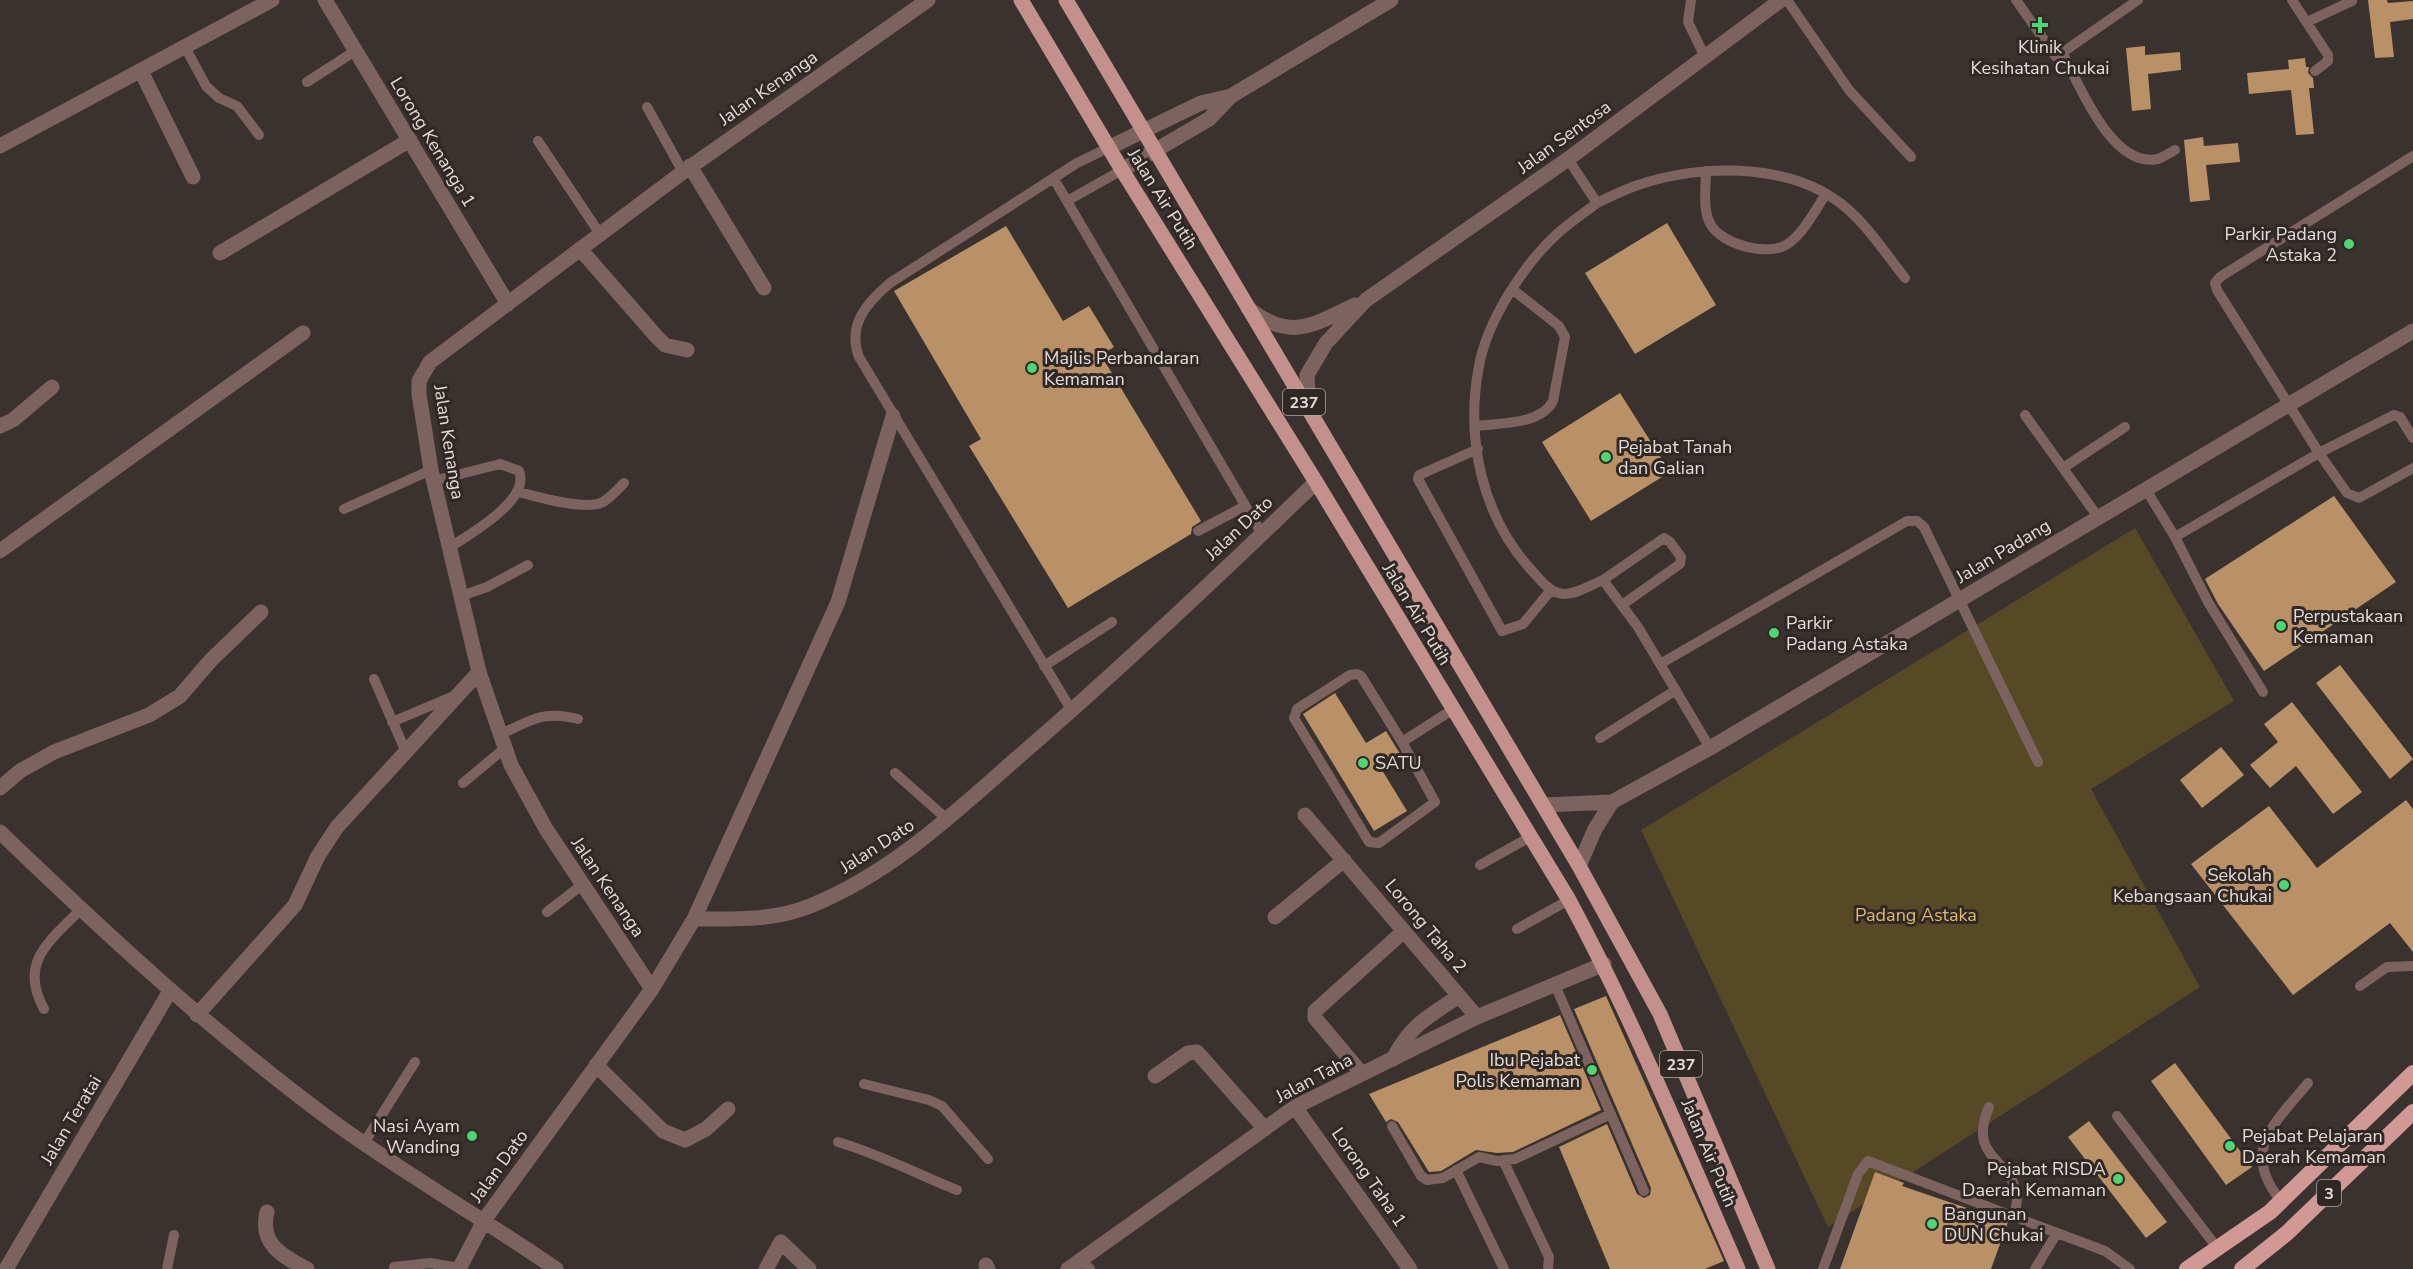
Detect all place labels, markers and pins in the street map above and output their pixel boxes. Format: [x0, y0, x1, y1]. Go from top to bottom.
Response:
marker: Klinik Kesihatan Chukai [2031, 16, 2049, 34]
place label: Klinik Kesihatan Chukai [1971, 35, 2109, 80]
place label: Parkir Padang Astaka 2 [2225, 222, 2337, 267]
marker: Parkir Padang Astaka 2 [2342, 237, 2356, 251]
place label: Majlis Perbandaran Kemaman [1044, 346, 1199, 391]
marker: Majlis Perbandaran Kemaman [1025, 361, 1039, 375]
place label: Pejabat Tanah dan Galian [1618, 435, 1732, 480]
marker: Pejabat Tanah dan Galian [1599, 450, 1613, 464]
place label: Perpustakaan Kemaman [2293, 604, 2403, 649]
place label: Parkir Padang Astaka [1786, 611, 1908, 656]
marker: Perpustakaan Kemaman [2274, 619, 2288, 633]
marker: Parkir Padang Astaka [1767, 626, 1781, 640]
place label: SATU [1375, 751, 1422, 775]
marker: SATU [1356, 756, 1370, 770]
place label: Sekolah Kebangsaan Chukai [2113, 863, 2272, 908]
marker: Sekolah Kebangsaan Chukai [2277, 878, 2291, 892]
place label: Ibu Pejabat Polis Kemaman [1455, 1048, 1581, 1093]
marker: Ibu Pejabat Polis Kemaman [1585, 1063, 1599, 1077]
place label: Nasi Ayam Wanding [373, 1114, 460, 1159]
place label: Pejabat Pelajaran Daerah Kemaman [2242, 1124, 2386, 1169]
marker: Nasi Ayam Wanding [465, 1129, 479, 1143]
marker: Pejabat Pelajaran Daerah Kemaman [2223, 1139, 2237, 1153]
place label: Pejabat RISDA Daerah Kemaman [1962, 1157, 2106, 1202]
marker: Pejabat RISDA Daerah Kemaman [2111, 1172, 2125, 1186]
place label: Bangunan DUN Chukai [1944, 1202, 2043, 1247]
marker: Bangunan DUN Chukai [1925, 1217, 1939, 1231]

